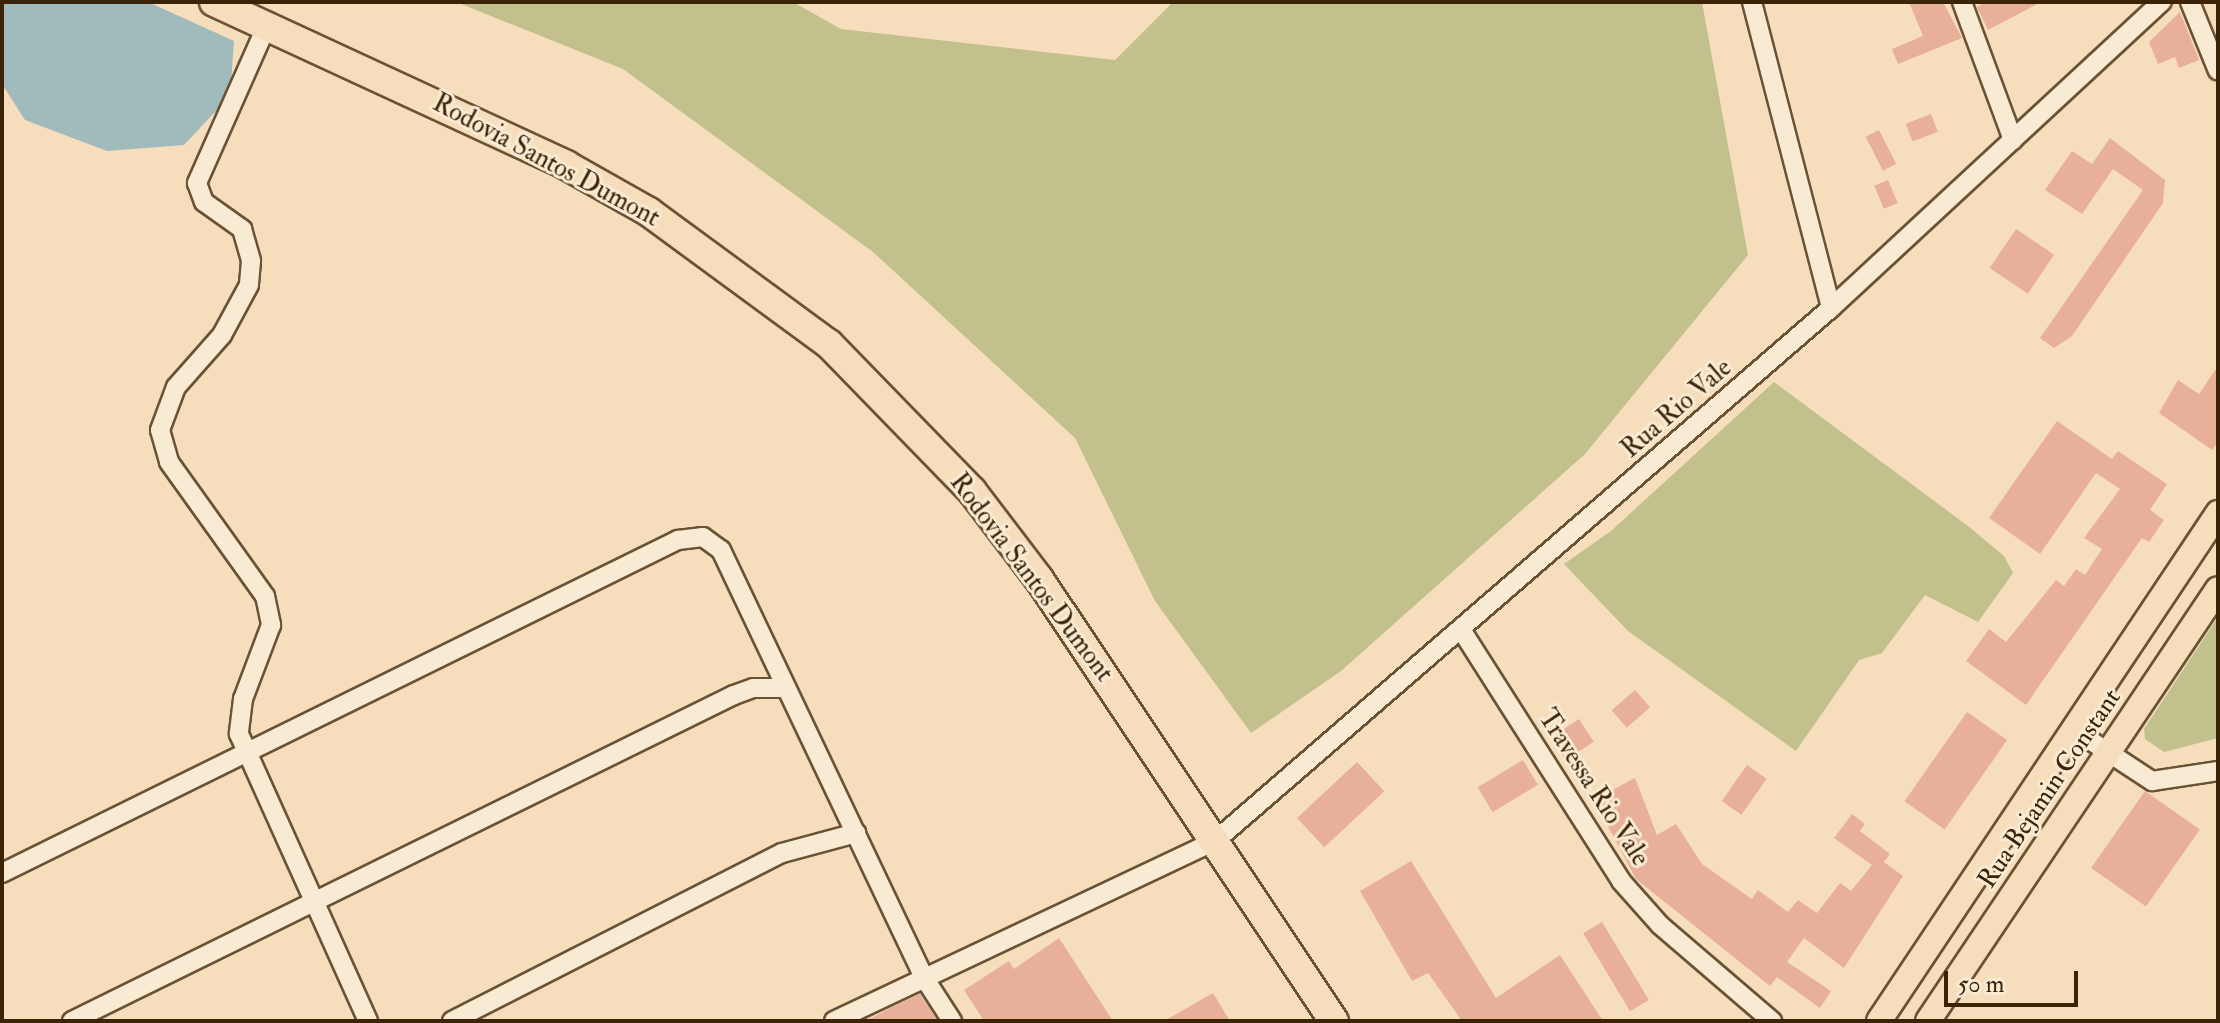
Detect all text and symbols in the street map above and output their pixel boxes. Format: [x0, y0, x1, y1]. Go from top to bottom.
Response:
street label: Rodovia Santos Dumont [427, 88, 665, 234]
street label: Rua Rio Vale [1616, 353, 1738, 465]
street label: Rodovia Santos Dumont [942, 468, 1120, 688]
street label: Rua Bejamin Constant [1972, 684, 2128, 894]
street label: Travessa Rio Vale [1531, 704, 1655, 872]
scale bar [1948, 955, 2082, 1005]
text: 50 m [1958, 969, 2004, 1000]

